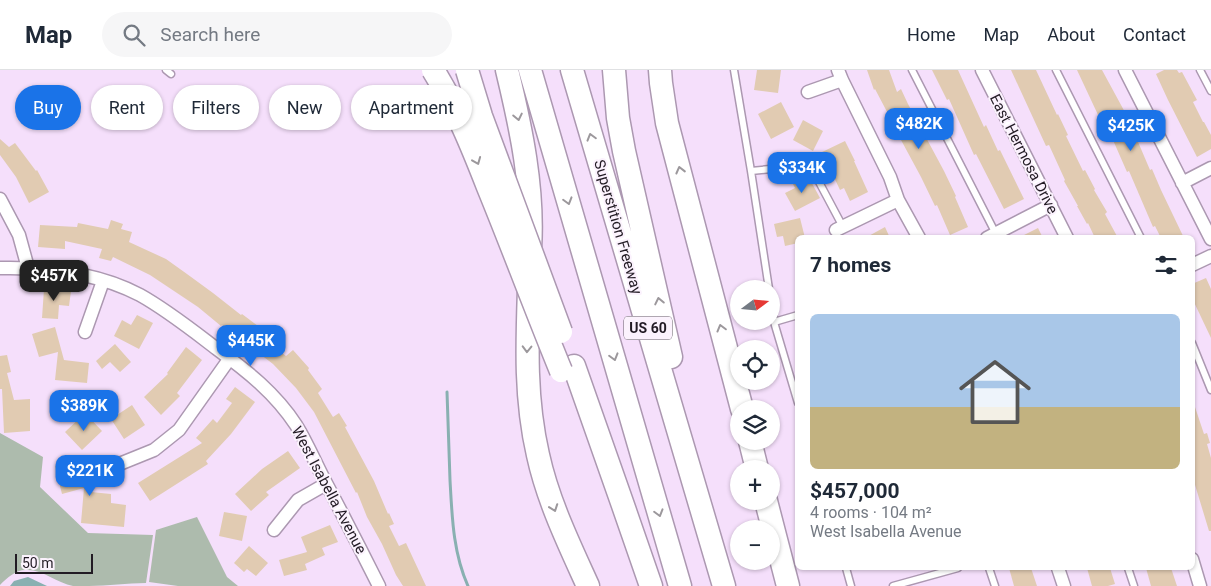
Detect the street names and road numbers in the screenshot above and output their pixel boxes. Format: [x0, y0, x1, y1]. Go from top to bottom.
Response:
street label: East Hermosa Drive [986, 91, 1062, 217]
street label: Superstition Freeway [590, 158, 646, 296]
road number: US 60 [624, 317, 672, 340]
street label: West Isabella Avenue [288, 423, 370, 557]

